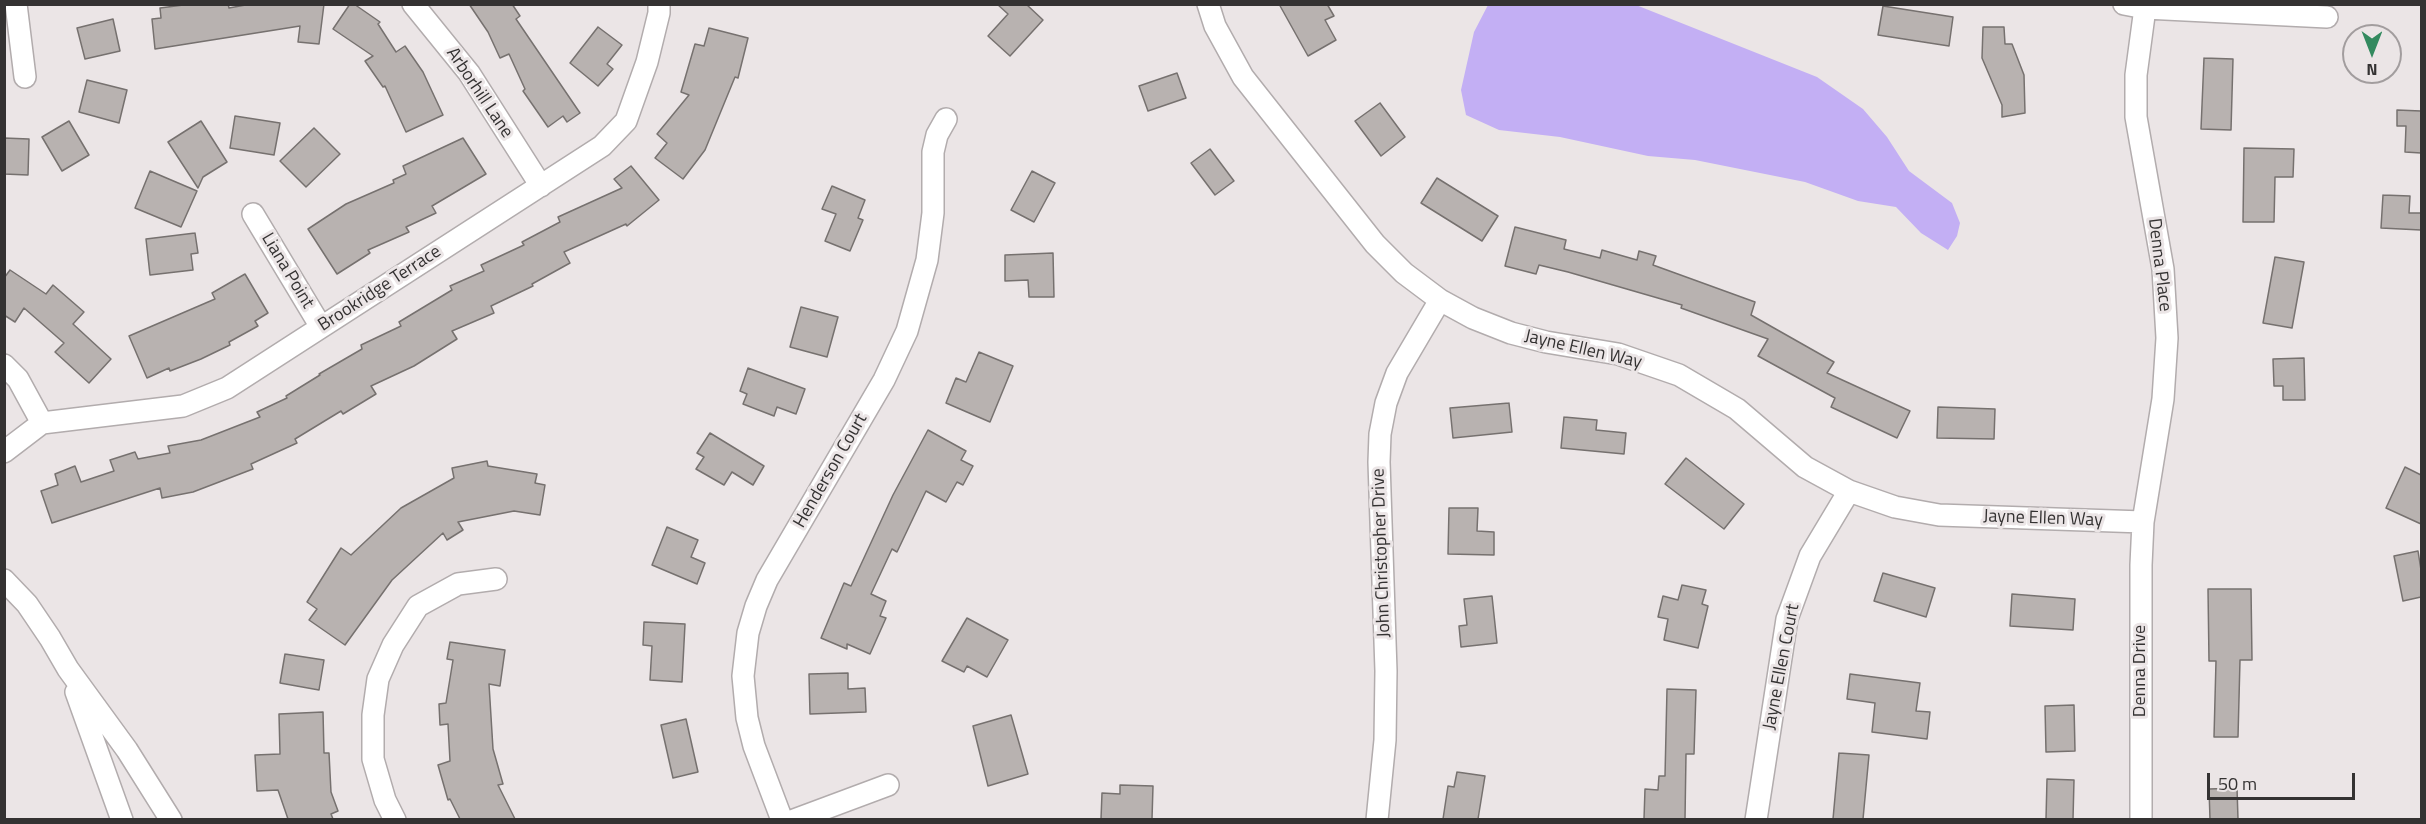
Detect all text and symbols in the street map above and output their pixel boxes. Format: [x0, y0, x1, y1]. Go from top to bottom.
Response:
north arrow [2342, 24, 2402, 84]
street label: Arborhill Lane [441, 44, 517, 142]
text: N [2366, 58, 2378, 82]
street label: Denna Place [2143, 217, 2175, 313]
street label: Liana Point [256, 229, 318, 313]
street label: Brookridge Terrace [315, 241, 445, 337]
street label: Jayne Ellen Way [1522, 326, 1644, 374]
street label: Henderson Court [790, 410, 872, 532]
street label: John Christopher Drive [1368, 468, 1396, 638]
street label: Jayne Ellen Way [1983, 506, 2103, 532]
street label: Jayne Ellen Court [1759, 602, 1805, 732]
street label: Denna Drive [2130, 625, 2152, 717]
scale bar [2210, 761, 2358, 799]
text: 50 m [2218, 770, 2257, 797]

